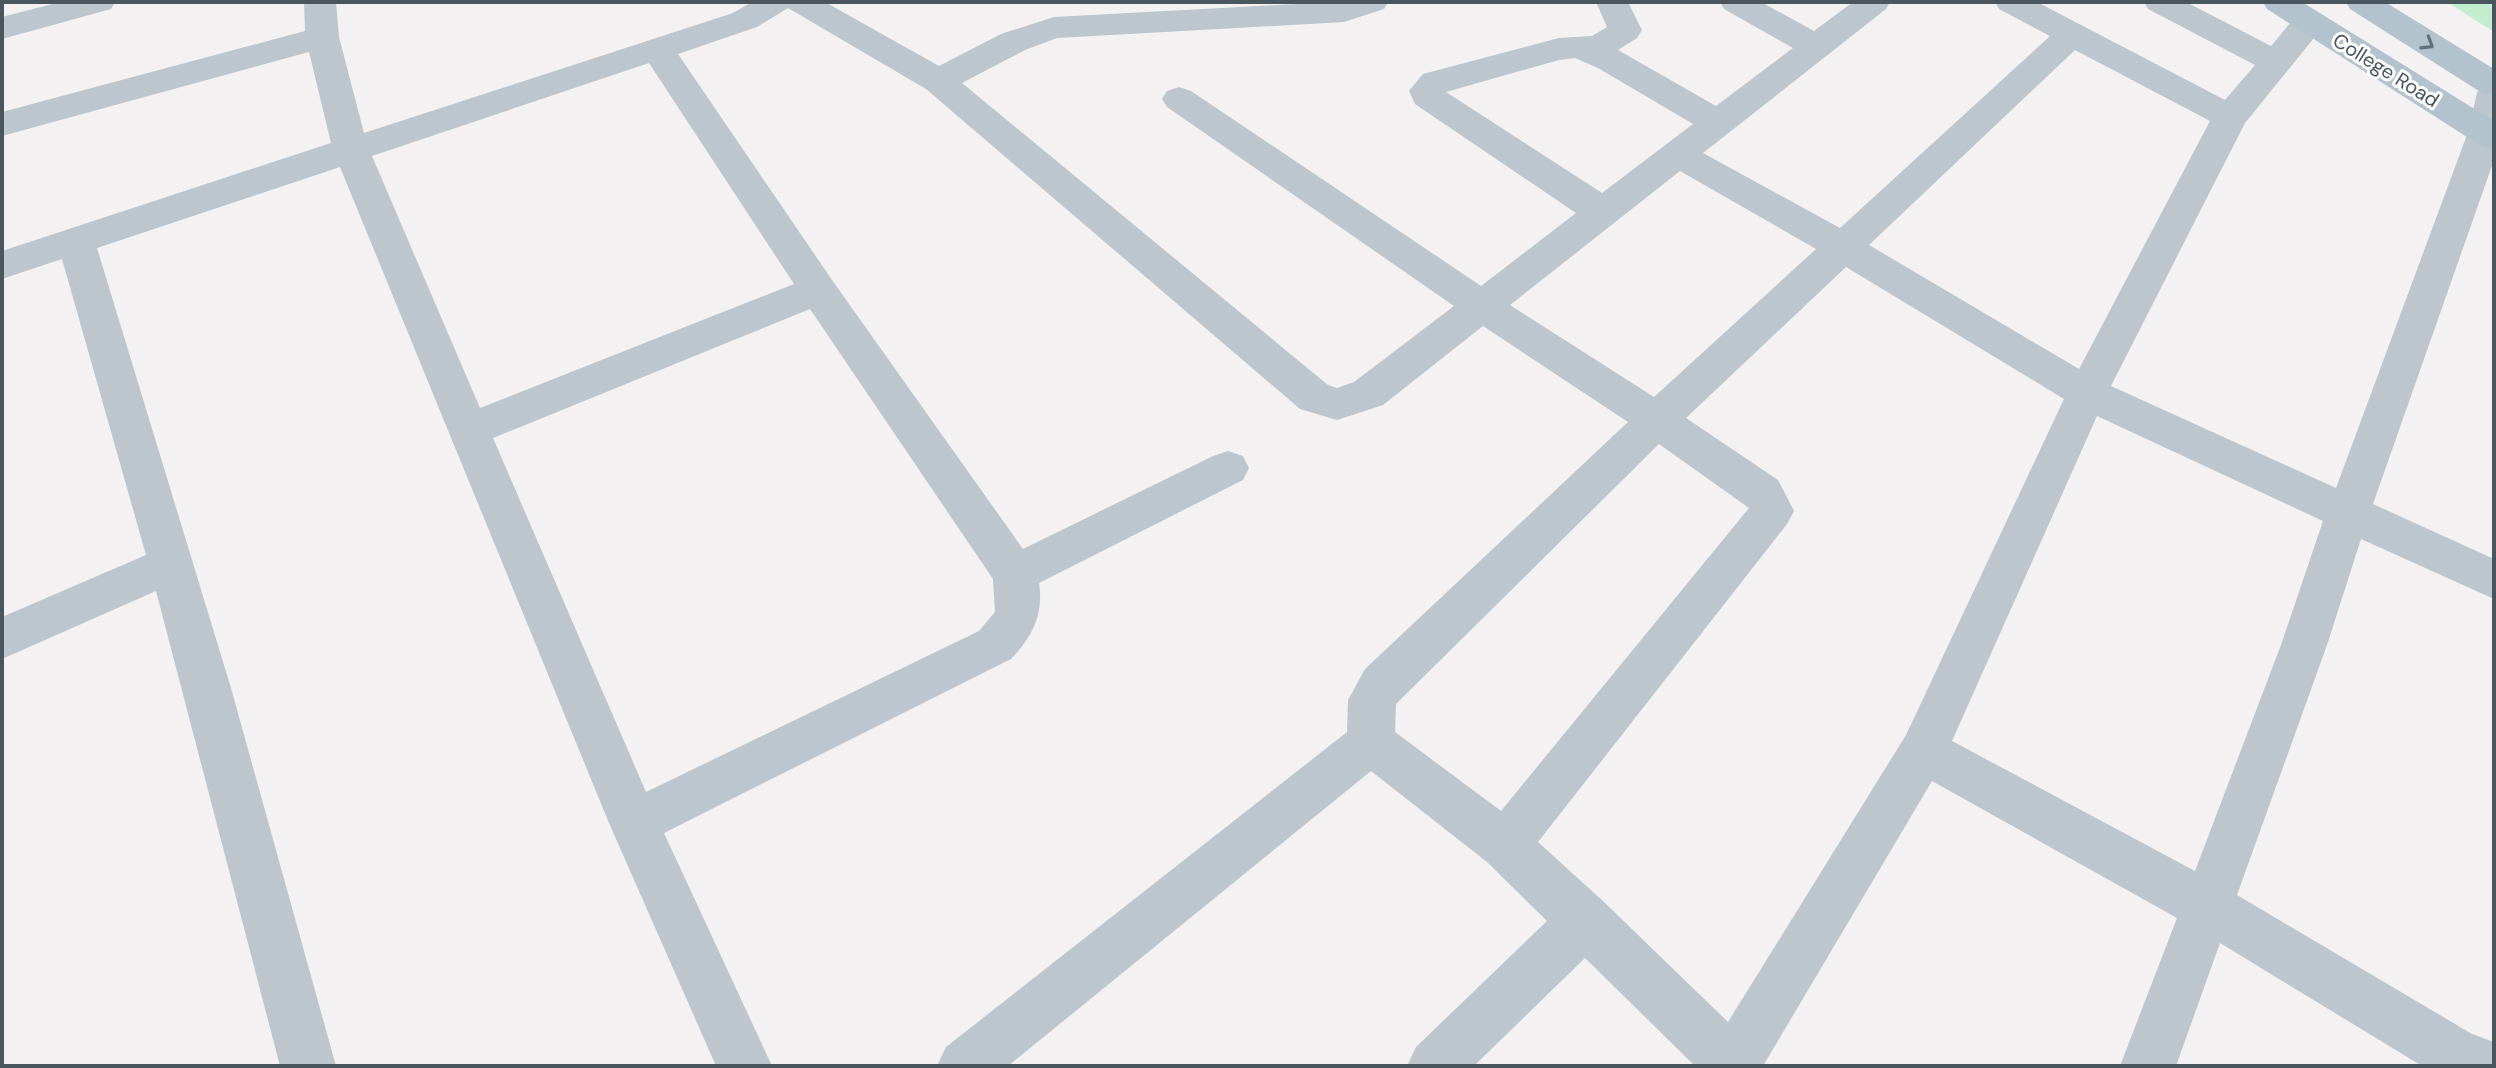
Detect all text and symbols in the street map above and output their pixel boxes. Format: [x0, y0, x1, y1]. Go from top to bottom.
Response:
street label: College Road [2328, 27, 2444, 113]
one-way arrow [2419, 34, 2434, 49]

